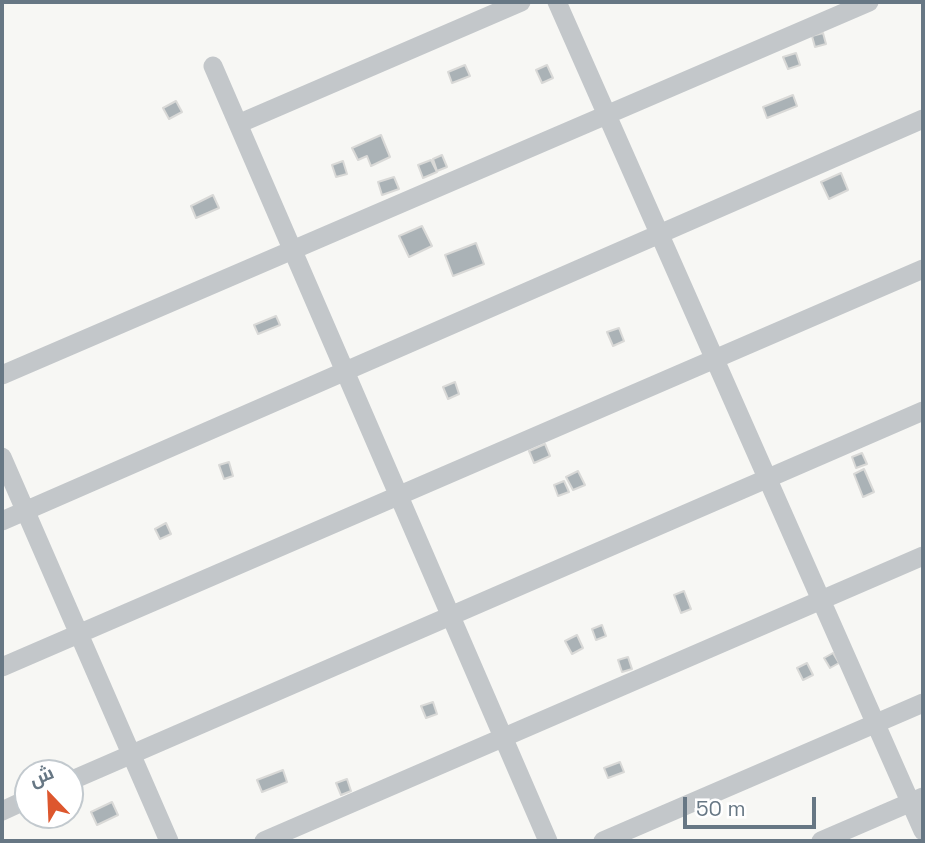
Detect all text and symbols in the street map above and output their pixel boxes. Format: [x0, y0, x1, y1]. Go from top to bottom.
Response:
north arrow [14, 759, 84, 829]
text: ش [25, 760, 57, 792]
scale bar [687, 784, 820, 828]
text: 50 m [696, 795, 746, 822]

